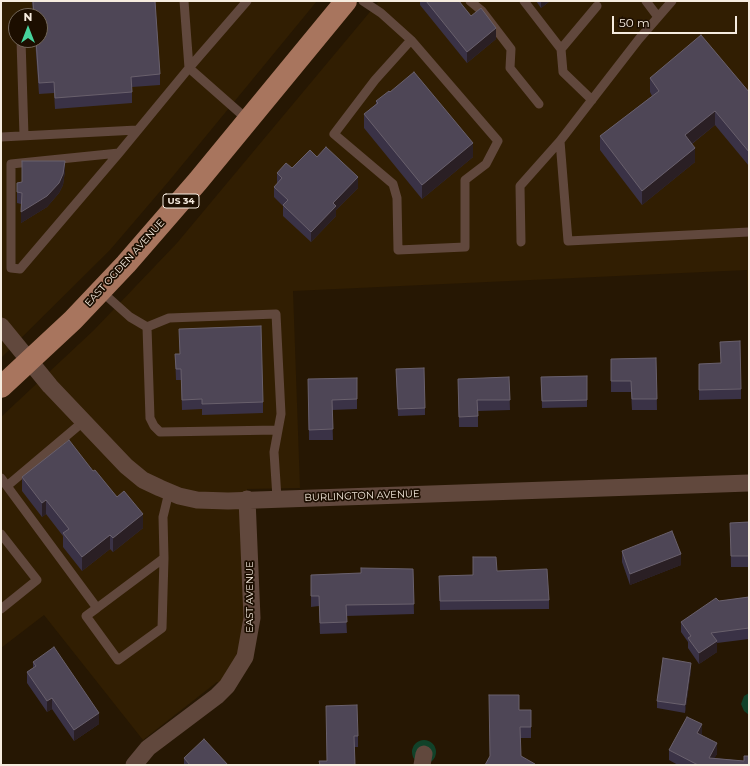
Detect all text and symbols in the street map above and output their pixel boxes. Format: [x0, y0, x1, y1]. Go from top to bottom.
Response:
north arrow [8, 8, 48, 48]
scale bar [614, 8, 739, 34]
text: N [24, 10, 32, 24]
text: 50 m [619, 15, 650, 30]
road number: US 34 [163, 194, 199, 208]
street label: EAST OGDEN AVENUE [83, 217, 167, 309]
street label: BURLINGTON AVENUE [304, 488, 420, 504]
street label: EAST AVENUE [244, 561, 256, 633]

